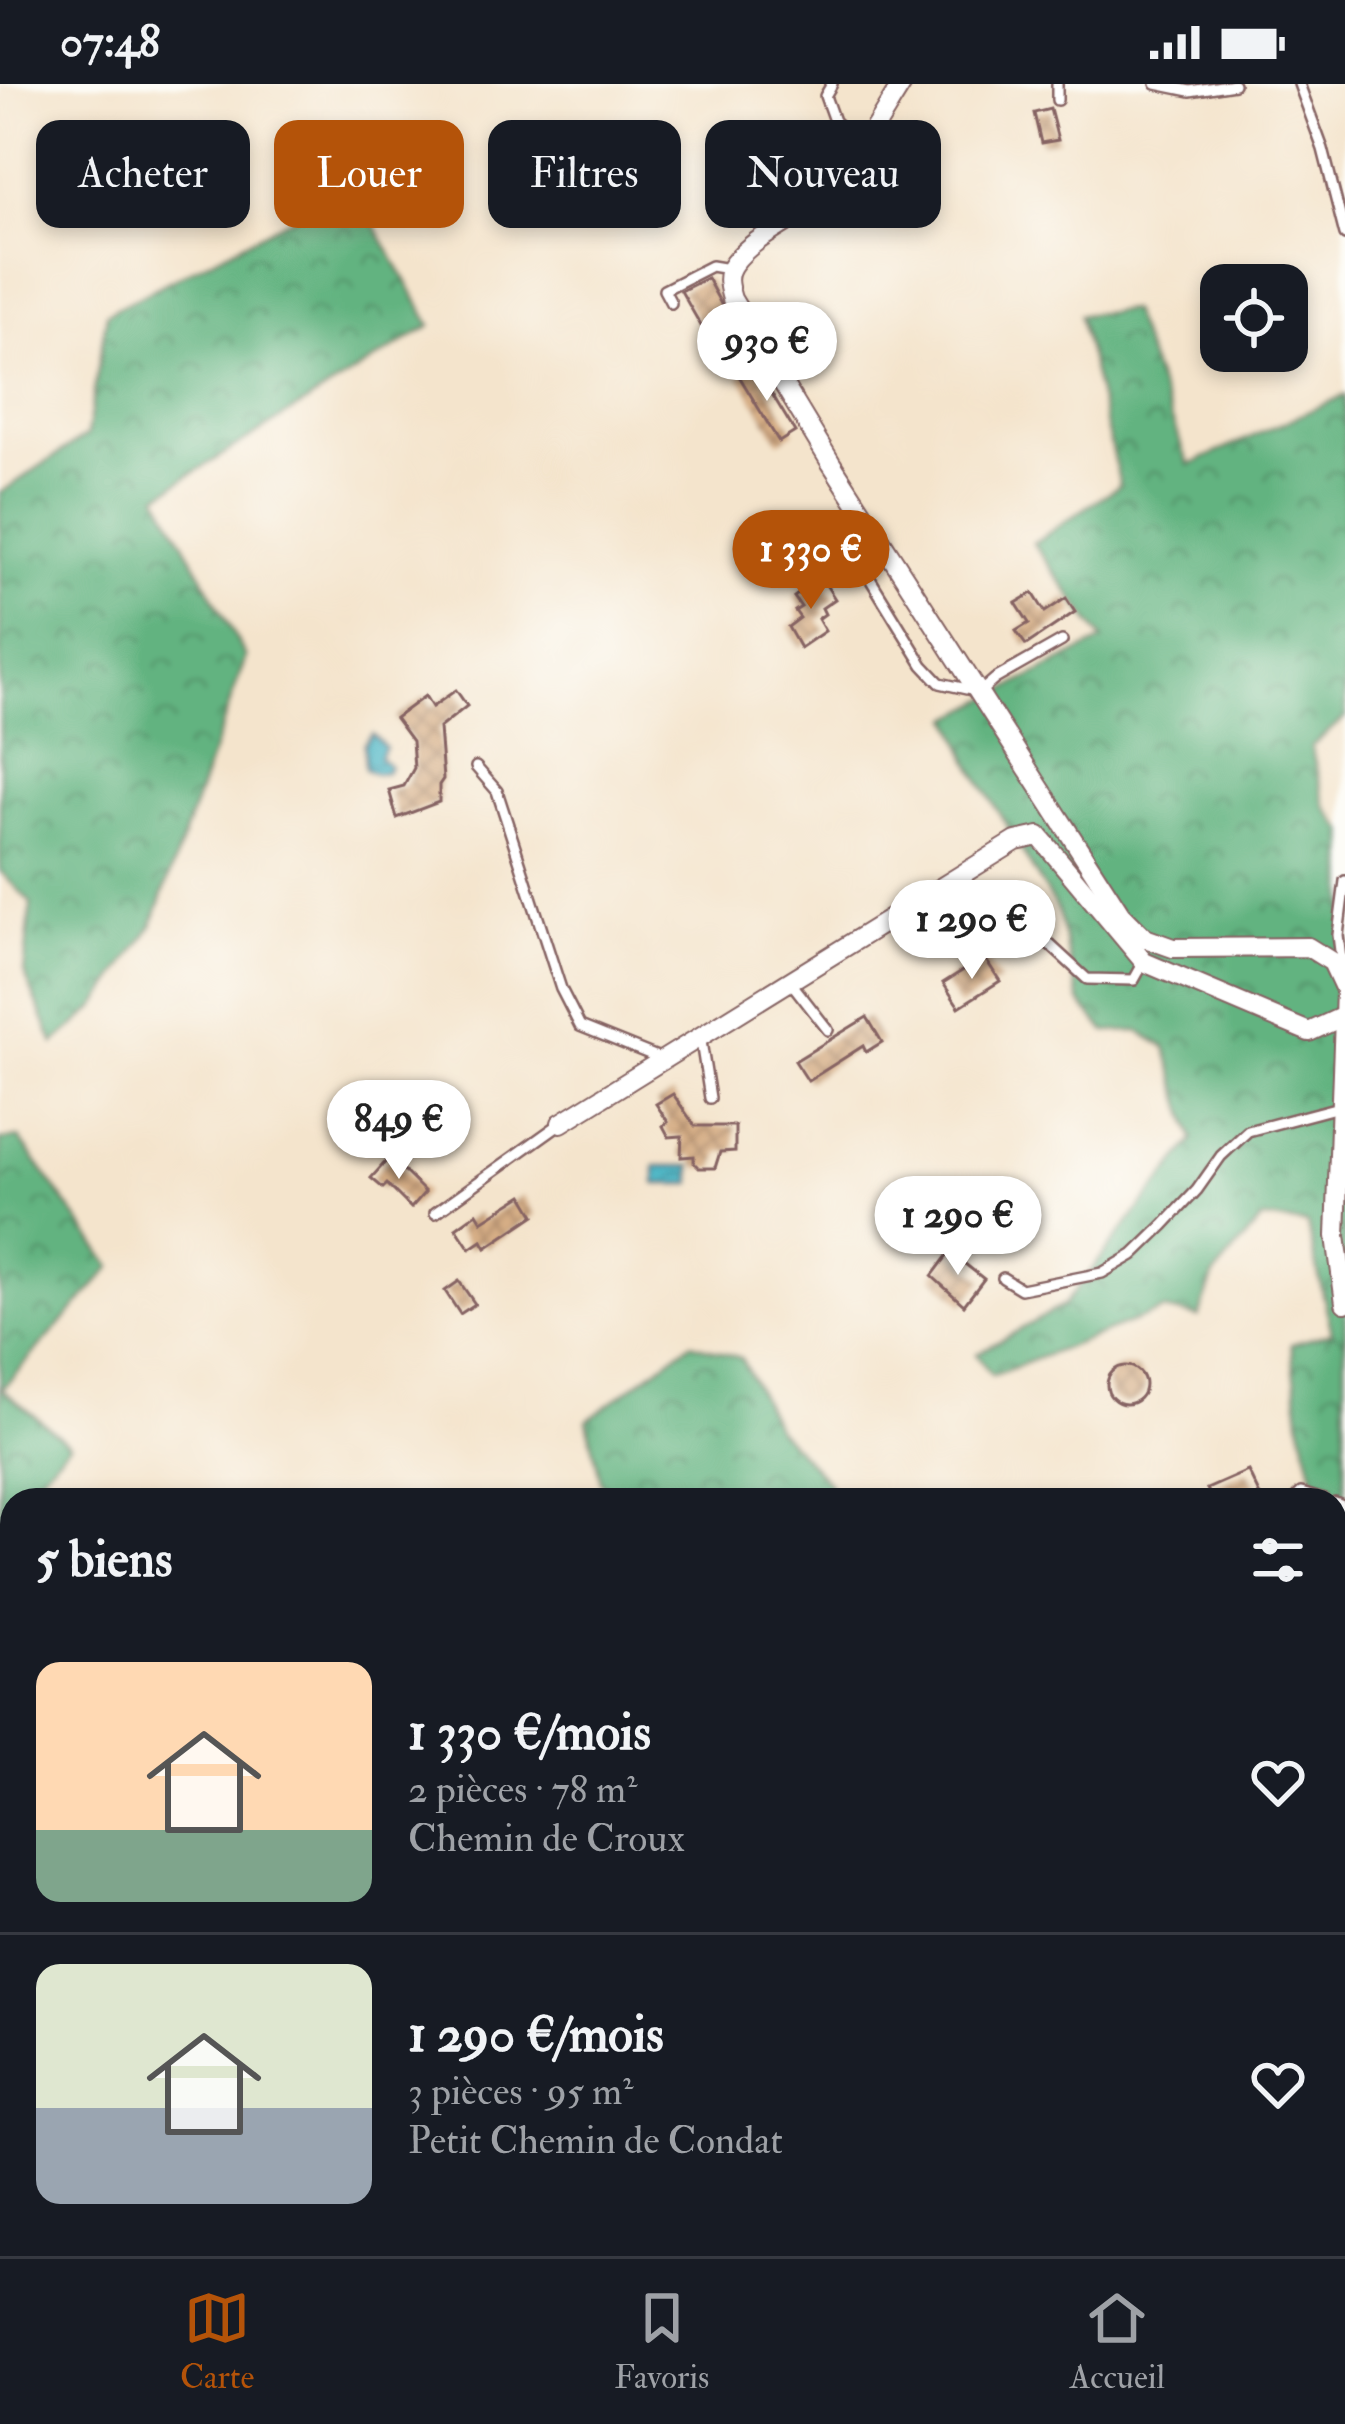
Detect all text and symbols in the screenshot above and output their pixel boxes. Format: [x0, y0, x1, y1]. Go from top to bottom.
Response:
text: 07:48 [60, 14, 160, 70]
chip: Acheter [36, 120, 250, 228]
chip: Louer [274, 120, 464, 228]
chip: Filtres [488, 120, 681, 228]
chip: Nouveau [705, 120, 941, 228]
map controls [1200, 264, 1308, 372]
button: locate [1200, 264, 1308, 372]
pin: 930 € [683, 302, 851, 404]
text: 930 € [724, 316, 810, 365]
pin: 1 330 € [700, 510, 922, 612]
text: 1 330 € [759, 524, 863, 573]
pin: 1 290 € [861, 880, 1083, 982]
text: 1 290 € [916, 894, 1028, 943]
pin: 849 € [315, 1080, 483, 1182]
text: 849 € [354, 1094, 444, 1143]
pin: 1 290 € [847, 1176, 1069, 1278]
text: 1 290 € [902, 1190, 1014, 1239]
icon: filters [1245, 1527, 1311, 1593]
text: 5 biens [36, 1528, 172, 1592]
text: 1 330 €/mois [408, 1701, 651, 1765]
icon: home [132, 1710, 276, 1854]
icon: heart [1245, 1749, 1311, 1815]
text: 2 pièces · 78 m² [408, 1765, 637, 1814]
text: Chemin de Croux [408, 1814, 685, 1863]
text: 1 290 €/mois [408, 2003, 664, 2067]
icon: home [132, 2012, 276, 2156]
icon: heart [1245, 2051, 1311, 2117]
text: 3 pièces · 95 m² [408, 2067, 633, 2116]
text: Petit Chemin de Condat [408, 2116, 783, 2165]
tab: Carte [180, 2285, 254, 2398]
tab: Favoris [614, 2285, 709, 2398]
tab: Accueil [1069, 2285, 1165, 2398]

